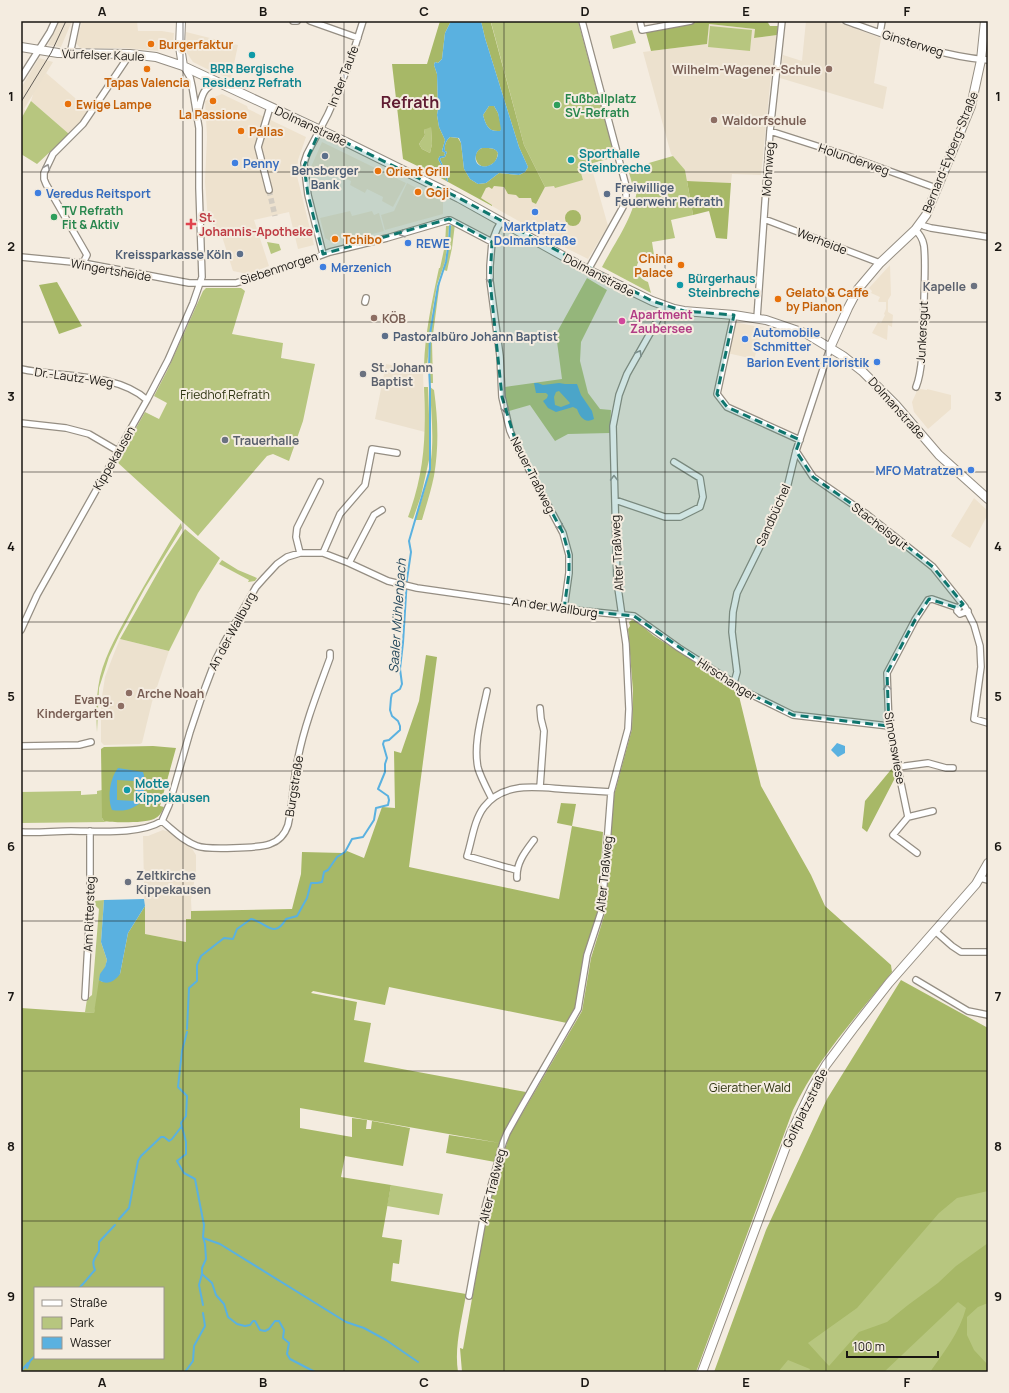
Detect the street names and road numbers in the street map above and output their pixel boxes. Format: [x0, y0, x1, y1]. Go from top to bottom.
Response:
street label: Ginsterweg [880, 26, 946, 60]
street label: In der Taufe [324, 43, 362, 109]
street label: Vürfelser Kaule [61, 45, 145, 65]
street label: Bernard-Eyberg-Straße [918, 89, 982, 215]
street label: Dolmanstraße [272, 102, 350, 150]
street label: Holunderweg [816, 139, 892, 179]
street label: Mohnweg [758, 141, 778, 197]
street label: Werheide [794, 224, 850, 258]
street label: Siebenmorgen [238, 247, 320, 289]
street label: Dolmanstraße [561, 249, 637, 301]
street label: Wingertsheide [69, 255, 153, 285]
street label: Junkersgut [912, 300, 932, 363]
street label: Dr.-Lautz-Weg [33, 363, 115, 391]
street label: Dolmanstraße [865, 373, 929, 443]
street label: Kippekausen [89, 423, 139, 493]
street label: Neuer Traßweg [506, 434, 560, 516]
street label: Sandbüchel [752, 481, 794, 549]
street label: Stachelsgut [848, 498, 912, 554]
street label: Alter Traßweg [607, 514, 627, 592]
street label: An der Wallburg [204, 589, 260, 673]
street label: An der Wallburg [511, 593, 599, 621]
street label: Hirschanger [694, 654, 760, 705]
street label: Simonswiese [880, 711, 910, 785]
street label: Burgstraße [281, 754, 307, 818]
street label: Alter Traßweg [592, 835, 616, 913]
street label: Am Rittersteg [79, 876, 99, 952]
street label: Golfplatzstraße [778, 1065, 832, 1151]
street label: Alter Traßweg [475, 1147, 509, 1225]

